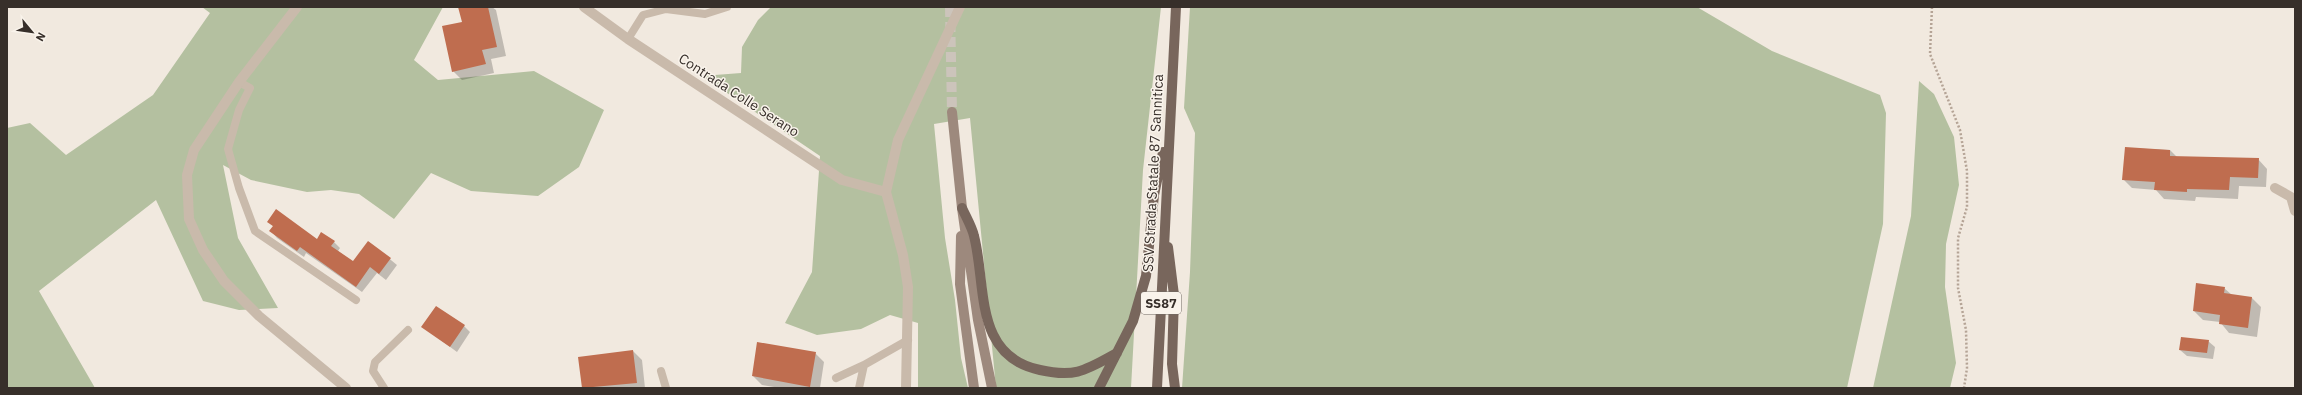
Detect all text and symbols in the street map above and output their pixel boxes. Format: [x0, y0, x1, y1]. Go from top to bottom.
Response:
north arrow [12, 12, 52, 52]
text: N [33, 30, 49, 44]
street label: Contrada Colle Serano [675, 49, 803, 141]
street label: SSV Strada Statale 87 Sannitica [1139, 73, 1167, 272]
road number: SS87 [1141, 292, 1181, 314]

